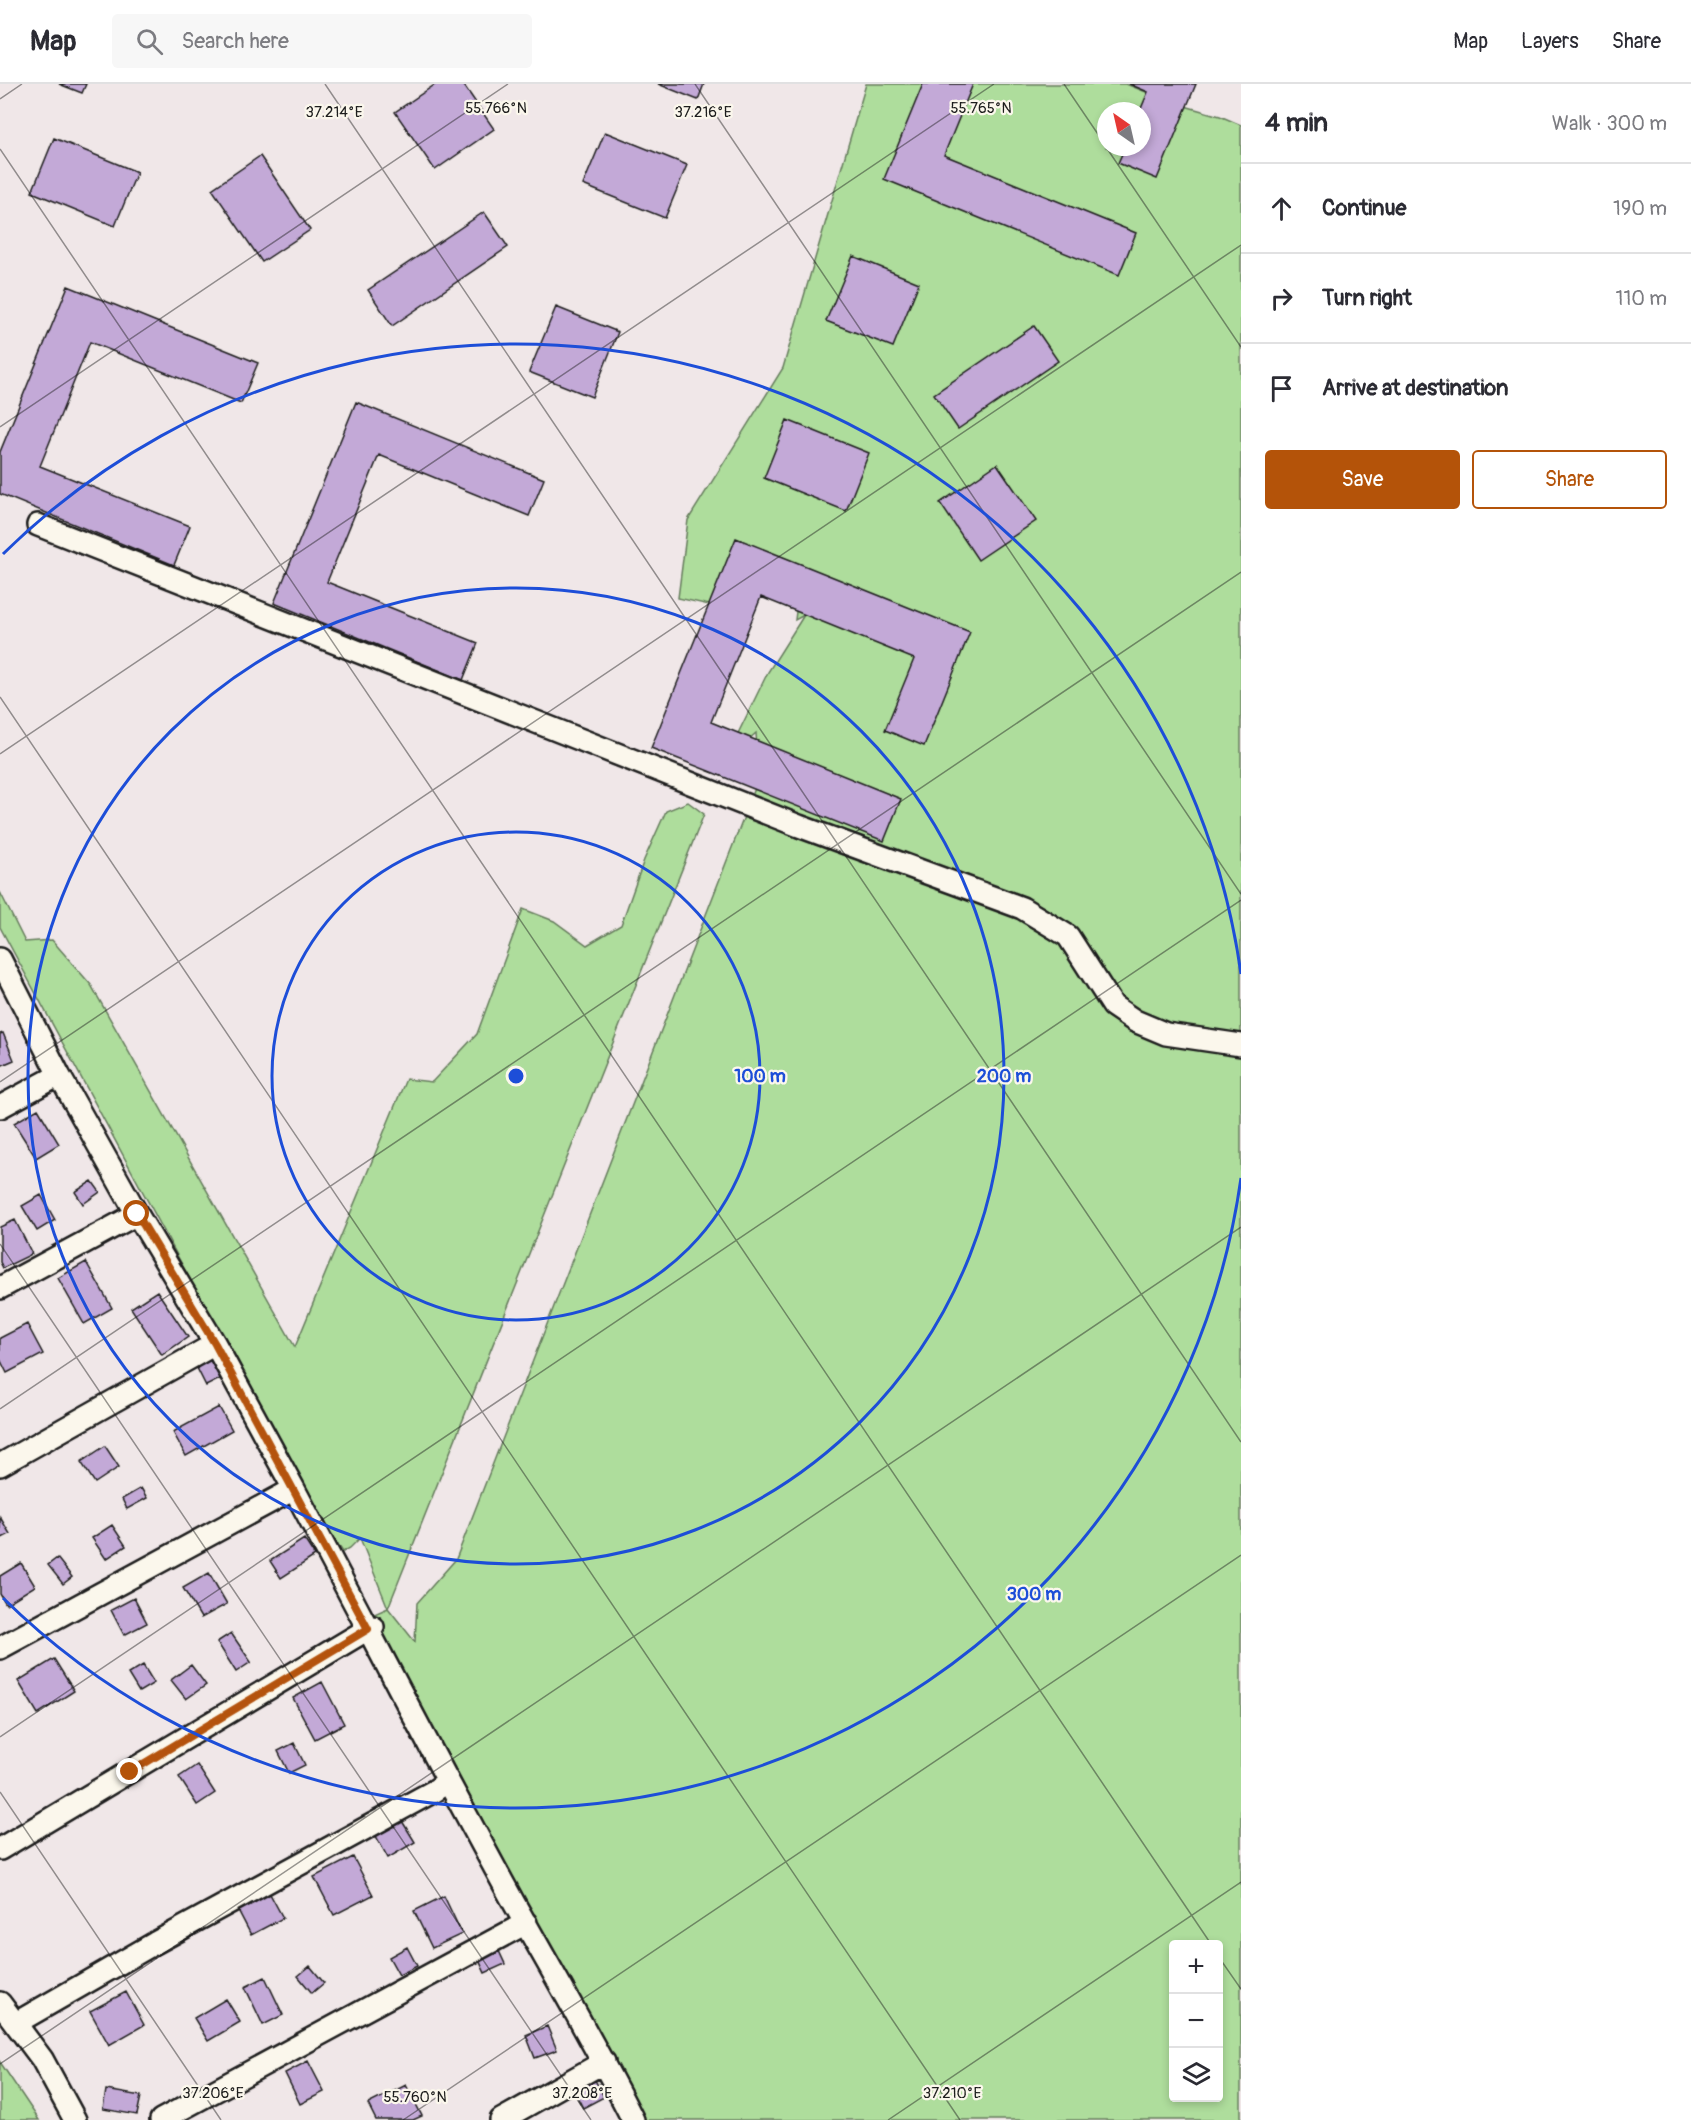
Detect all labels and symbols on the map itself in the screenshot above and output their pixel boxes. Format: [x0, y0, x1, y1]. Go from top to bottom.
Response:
text: 55.766°N [465, 99, 527, 118]
text: 55.765°N [950, 99, 1012, 118]
north arrow [1097, 102, 1151, 156]
text: 37.214°E [306, 103, 363, 122]
text: 37.216°E [675, 103, 732, 122]
text: 100 m [734, 1065, 786, 1088]
text: 200 m [977, 1065, 1031, 1088]
centre of rings [506, 1066, 526, 1086]
route start [123, 1200, 149, 1226]
text: 300 m [1007, 1583, 1061, 1606]
route end [116, 1758, 142, 1784]
text: 37.206°E [182, 2084, 244, 2103]
text: 37.208°E [552, 2084, 612, 2103]
text: 37.210°E [923, 2084, 981, 2103]
text: 55.760°N [383, 2088, 447, 2107]

